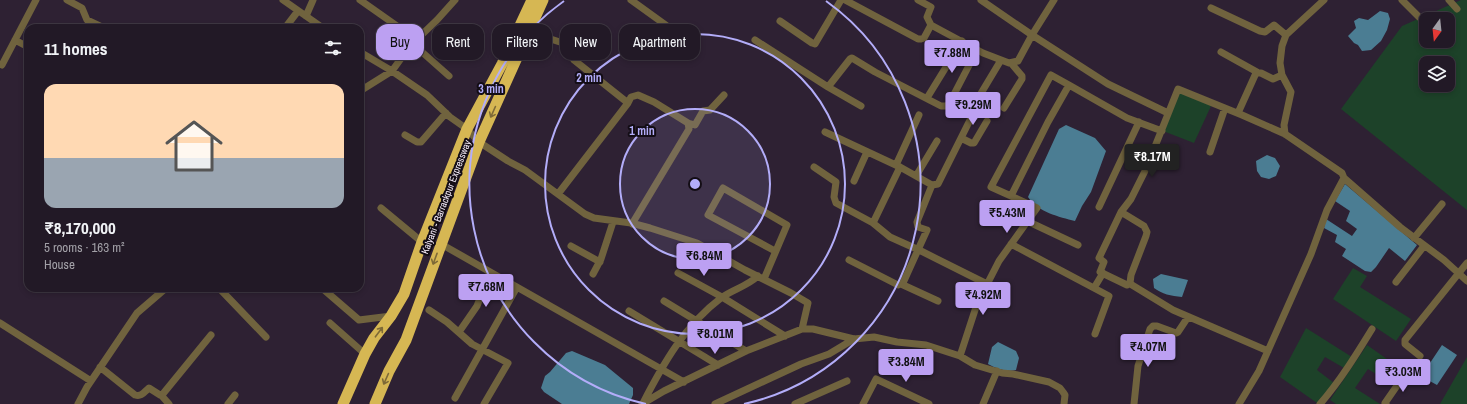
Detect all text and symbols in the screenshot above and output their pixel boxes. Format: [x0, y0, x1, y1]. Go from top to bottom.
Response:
north arrow [1419, 12, 1455, 48]
map controls [1419, 12, 1455, 92]
chip: Buy [376, 24, 424, 60]
chip: Rent [432, 24, 484, 60]
chip: Filters [492, 24, 552, 60]
chip: New [560, 24, 611, 60]
chip: Apartment [619, 24, 700, 60]
text: 11 homes [44, 37, 108, 60]
icon: filters [322, 37, 344, 59]
pin: ₹7.88M [919, 40, 985, 74]
text: ₹7.88M [933, 44, 971, 61]
button: layers [1419, 56, 1455, 92]
text: 2 min [576, 70, 602, 86]
text: 3 min [478, 81, 504, 97]
pin: ₹9.29M [940, 92, 1006, 126]
text: ₹9.29M [954, 96, 992, 113]
one-way arrow [488, 106, 496, 118]
icon: home [158, 110, 230, 182]
text: 1 min [629, 123, 655, 139]
street label: Kalyani - Barrackpur Expressway [418, 137, 474, 256]
pin: ₹8.17M [1119, 144, 1185, 178]
text: ₹8.17M [1133, 148, 1171, 165]
centre of rings [688, 177, 702, 191]
pin: ₹5.43M [974, 200, 1040, 234]
text: ₹5.43M [988, 204, 1026, 221]
text: ₹8,170,000 [44, 216, 116, 239]
text: 5 rooms · 163 m² [44, 239, 125, 256]
pin: ₹6.84M [671, 243, 737, 277]
text: ₹6.84M [685, 247, 723, 264]
one-way arrow [431, 253, 439, 265]
text: House [44, 256, 75, 273]
pin: ₹7.68M [453, 274, 519, 308]
text: ₹7.68M [467, 278, 505, 295]
pin: ₹4.92M [950, 282, 1016, 316]
text: ₹4.92M [964, 286, 1002, 303]
pin: ₹8.01M [682, 321, 748, 355]
text: ₹8.01M [696, 325, 734, 342]
one-way arrow [374, 326, 383, 337]
pin: ₹4.07M [1115, 334, 1181, 368]
text: ₹4.07M [1129, 338, 1167, 355]
pin: ₹3.84M [873, 349, 939, 383]
text: ₹3.84M [887, 353, 925, 370]
pin: ₹3.03M [1370, 359, 1436, 393]
text: ₹3.03M [1384, 363, 1422, 380]
one-way arrow [382, 373, 389, 385]

